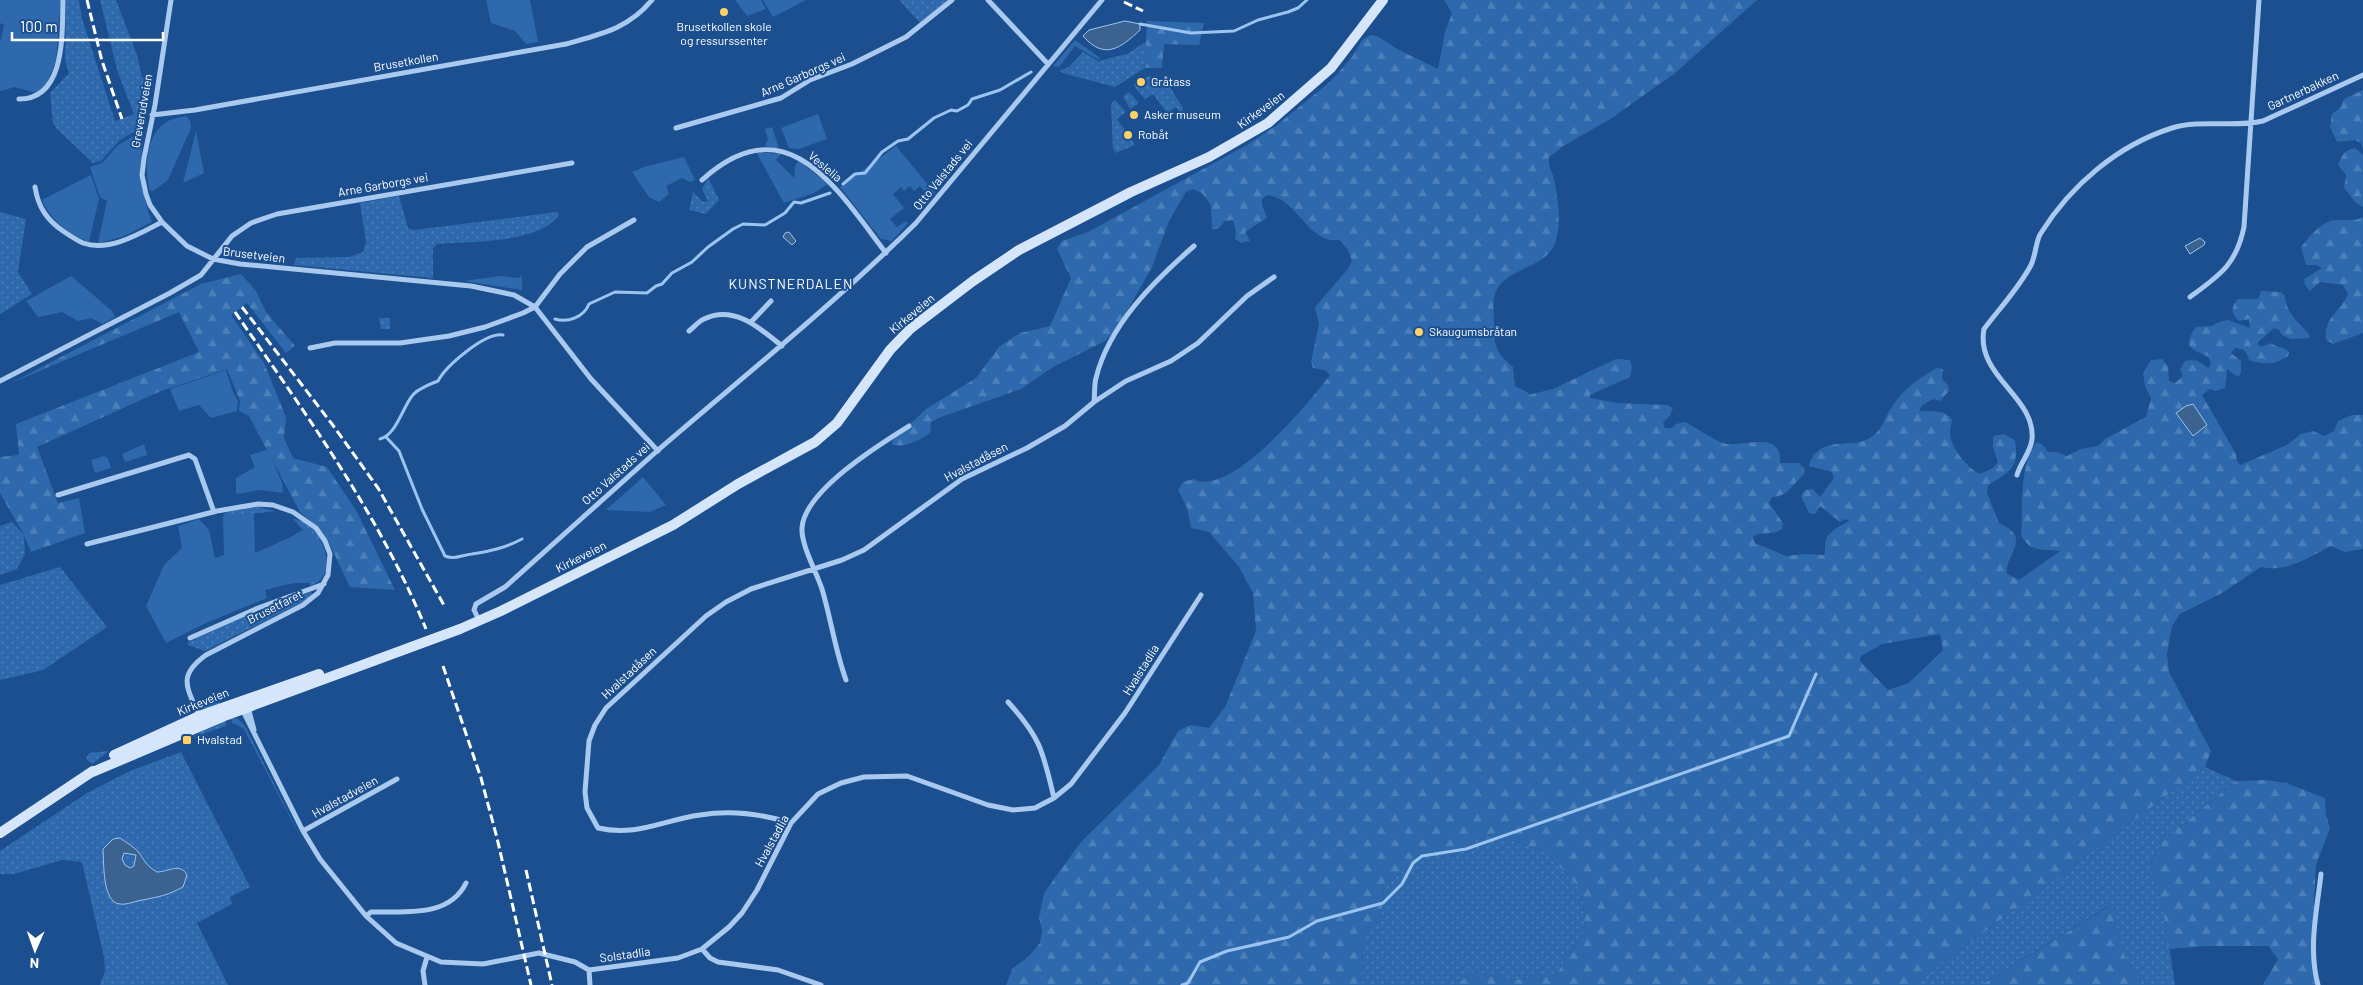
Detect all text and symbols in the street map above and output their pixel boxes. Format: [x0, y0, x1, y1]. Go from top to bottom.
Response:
marker: Brusetkollen skole og ressurssenter [718, 6, 730, 18]
scale bar [12, 10, 164, 42]
text: 100 m [20, 17, 58, 35]
place label: Brusetkollen skole og ressurssenter [676, 19, 772, 47]
street label: Brusetkollen [372, 48, 439, 74]
street label: Arne Garborgs vei [758, 49, 847, 99]
street label: Gartnerbakken [2265, 68, 2340, 113]
street label: Greverudveien [128, 73, 154, 149]
place label: Gråtass [1151, 74, 1191, 88]
marker: Gråtass [1135, 76, 1147, 88]
street label: Kirkeveien [1234, 87, 1287, 131]
place label: Asker museum [1144, 107, 1221, 121]
marker: Asker museum [1128, 109, 1140, 121]
place label: Robåt [1138, 127, 1169, 141]
marker: Robåt [1122, 129, 1134, 141]
street label: Otto Valstads vei [910, 136, 975, 212]
street label: Veslelia [806, 148, 845, 184]
street label: Arne Garborgs vei [337, 169, 429, 199]
street label: Brusetveien [222, 243, 286, 265]
district label: KUNSTNERDALEN [729, 275, 853, 292]
street label: Kirkeveien [886, 290, 937, 336]
place label: Skaugumsbråtan [1429, 324, 1517, 338]
marker: Skaugumsbråtan [1413, 326, 1425, 338]
street label: Otto Valstads vei [579, 439, 652, 507]
street label: Hvalstadåsen [941, 439, 1010, 484]
street label: Kirkeveien [553, 537, 608, 575]
street label: Brusetfaret [245, 586, 304, 626]
street label: Hvalstadlia [1119, 642, 1161, 697]
street label: Hvalstadåsen [598, 643, 659, 701]
street label: Kirkeveien [175, 684, 231, 718]
place label: Hvalstad [197, 732, 242, 746]
marker: Hvalstad [181, 734, 193, 746]
street label: Hvalstadveien [309, 772, 380, 820]
street label: Hvalstadlia [751, 812, 791, 869]
north arrow [10, 925, 60, 975]
street label: Solstadlia [599, 944, 651, 964]
text: N [30, 955, 39, 972]

